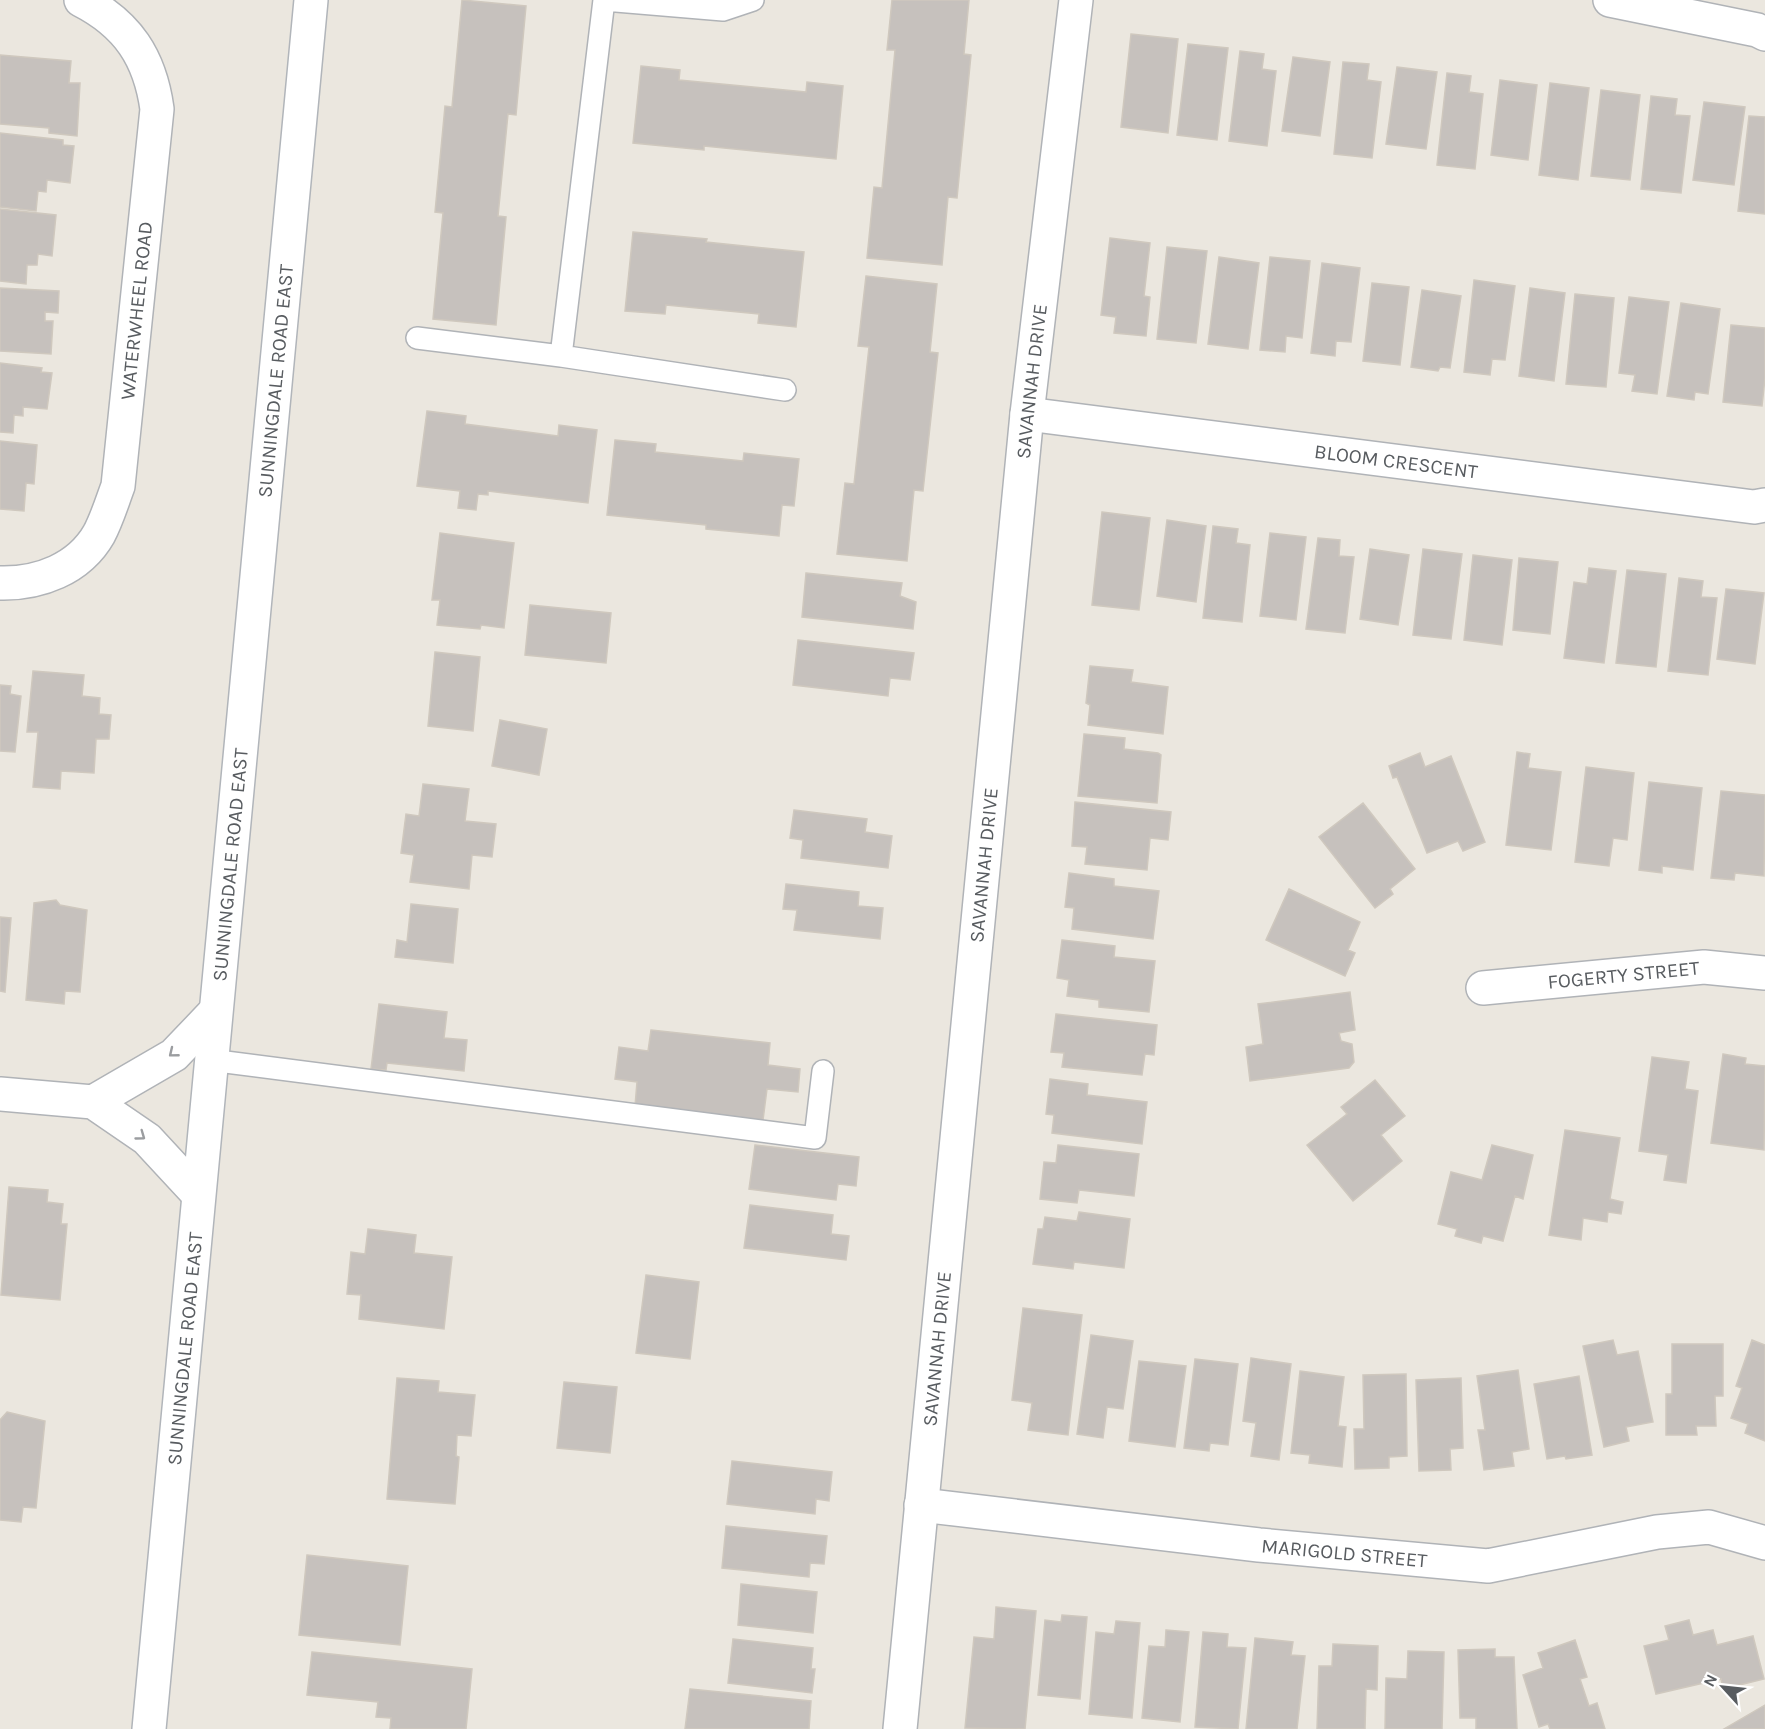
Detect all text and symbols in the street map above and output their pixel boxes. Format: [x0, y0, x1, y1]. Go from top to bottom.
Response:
street label: WATERWHEEL ROAD [116, 220, 157, 401]
street label: SUNNINGDALE ROAD EAST [253, 263, 298, 499]
street label: SAVANNAH DRIVE [1012, 303, 1052, 460]
street label: BLOOM CRESCENT [1313, 440, 1479, 484]
street label: SUNNINGDALE ROAD EAST [208, 747, 253, 983]
street label: SAVANNAH DRIVE [965, 786, 1003, 944]
street label: FOGERTY STREET [1546, 957, 1700, 994]
one-way arrow [169, 1046, 180, 1057]
one-way arrow [135, 1128, 146, 1139]
street label: SUNNINGDALE ROAD EAST [163, 1231, 208, 1466]
street label: SAVANNAH DRIVE [918, 1270, 956, 1427]
street label: MARIGOLD STREET [1260, 1534, 1428, 1572]
north arrow [1693, 1657, 1753, 1717]
text: N [1699, 1671, 1721, 1690]

